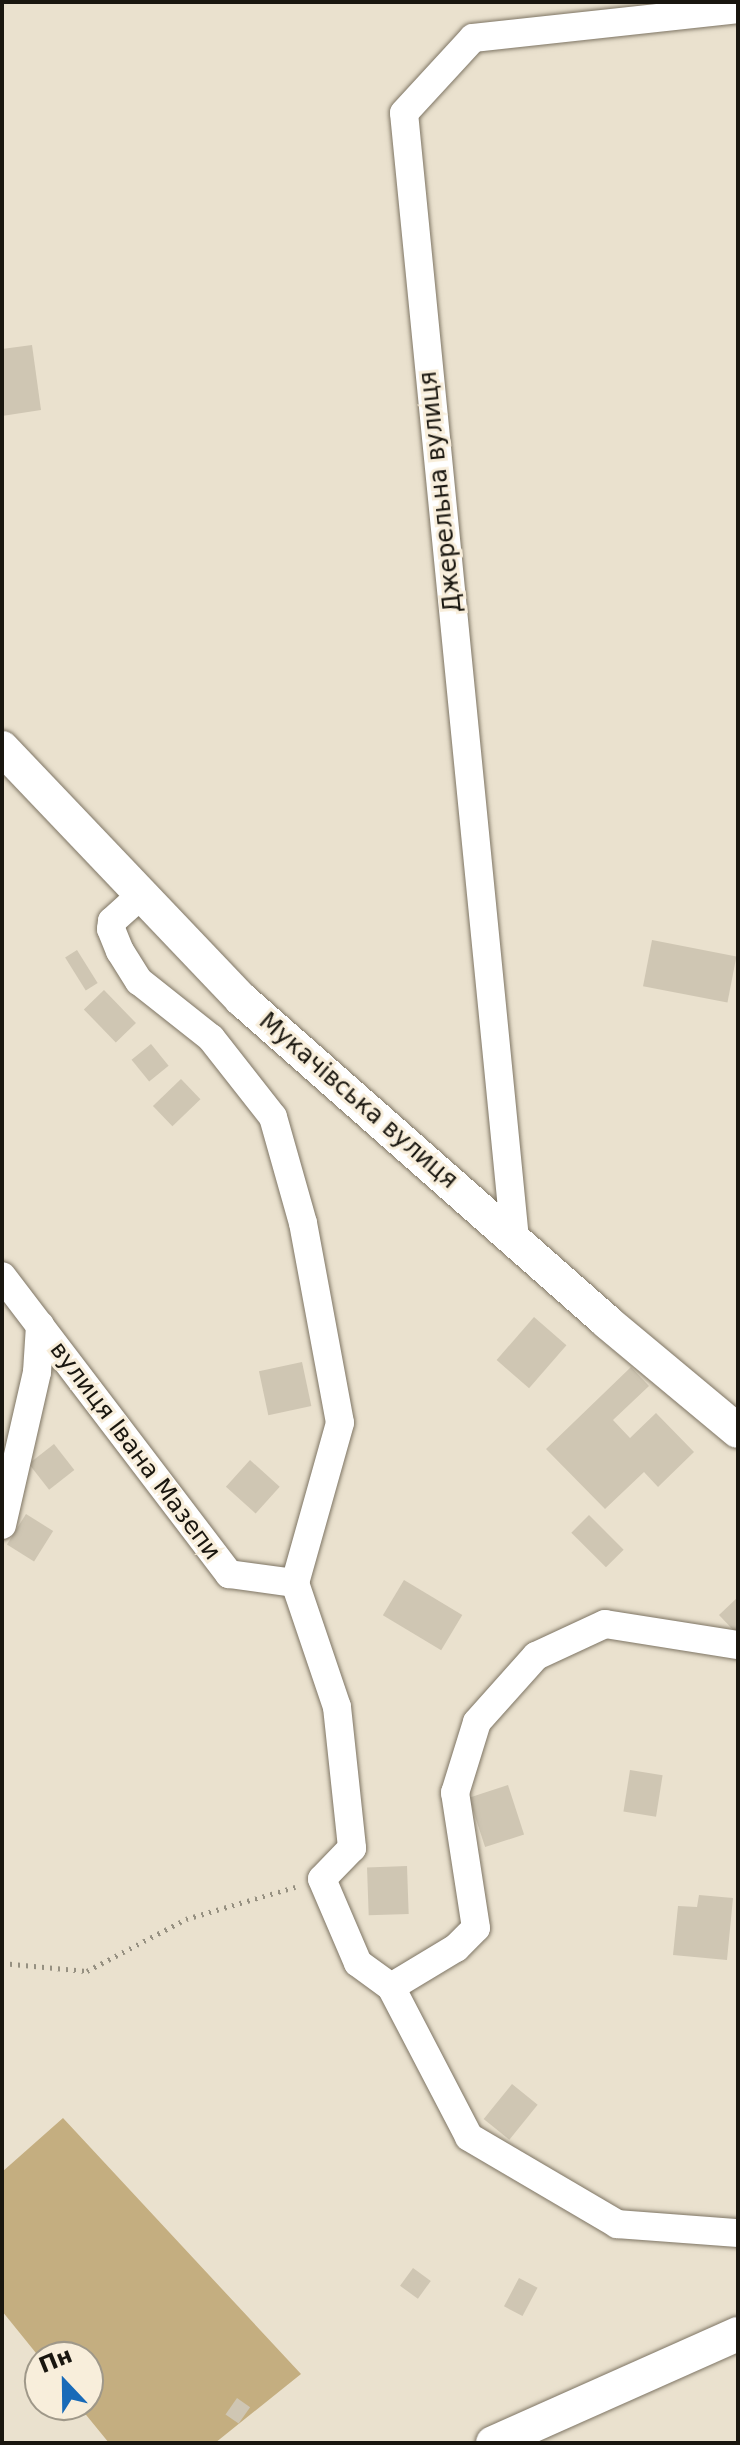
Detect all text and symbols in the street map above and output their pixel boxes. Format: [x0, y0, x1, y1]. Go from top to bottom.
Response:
street label: Джерельна вулиця [414, 370, 468, 614]
street label: Мукачівська вулиця [253, 1007, 463, 1195]
street label: вулиця Івана Мазепи [43, 1336, 227, 1566]
north arrow [24, 2341, 104, 2421]
text: Пн [35, 2342, 76, 2378]

